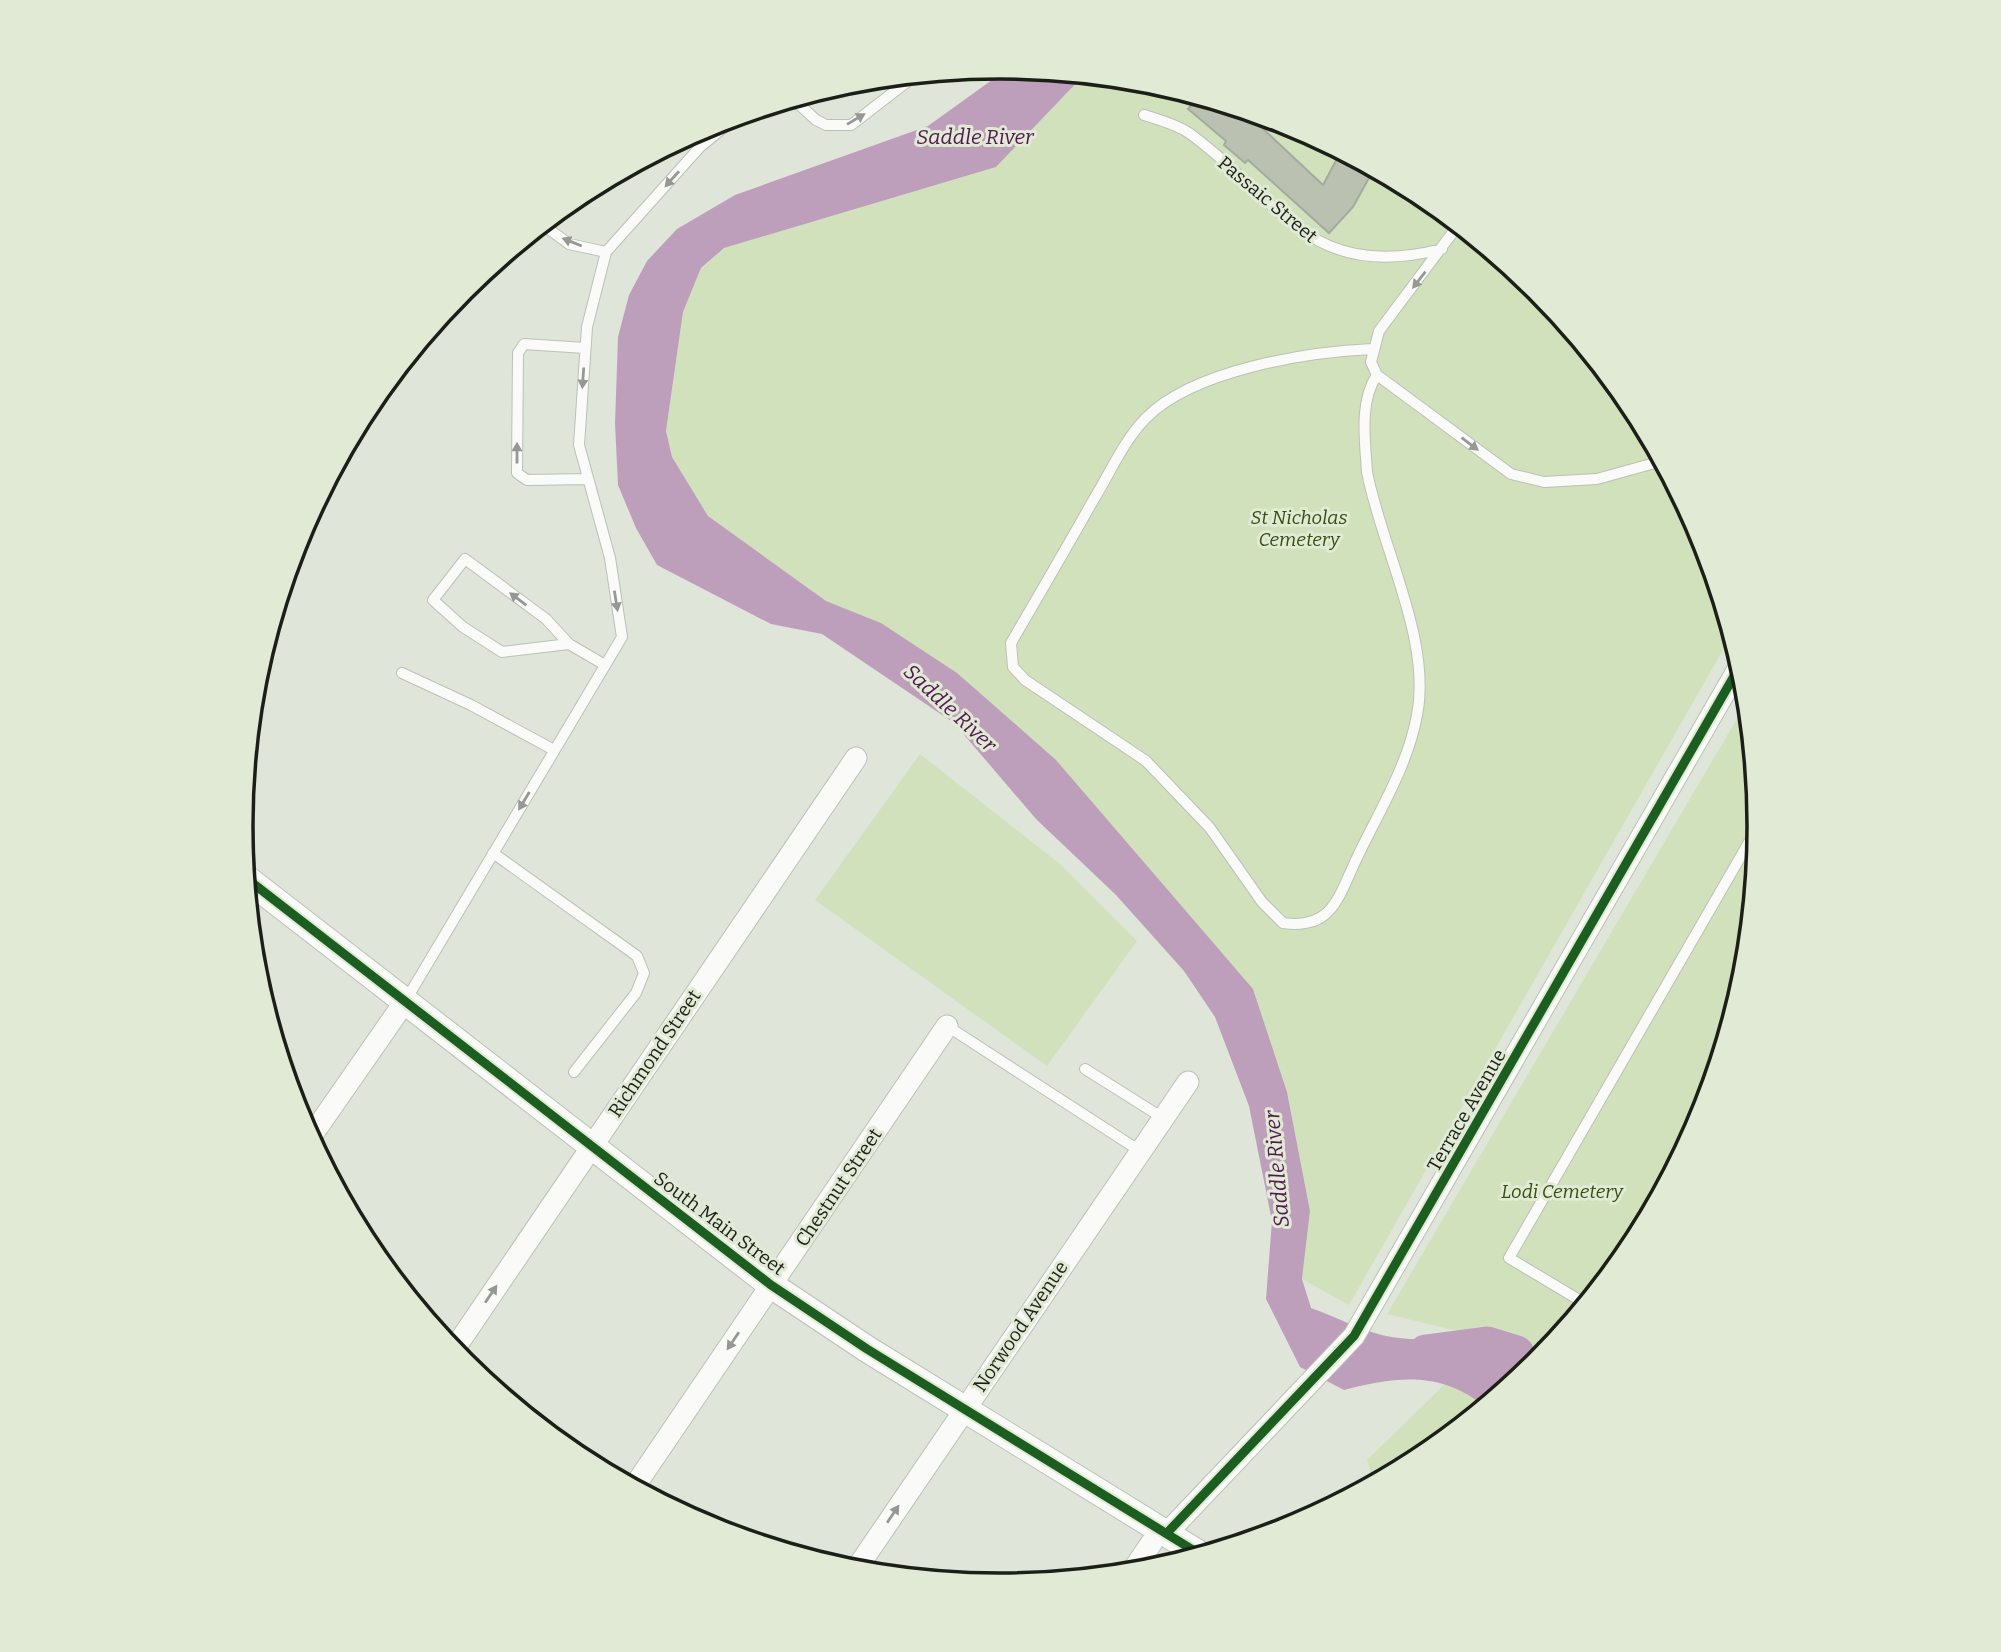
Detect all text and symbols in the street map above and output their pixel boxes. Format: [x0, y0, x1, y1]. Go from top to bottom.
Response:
one-way arrow [847, 113, 866, 125]
water label: Saddle River [916, 124, 1035, 150]
street label: Passaic Street [1213, 151, 1322, 248]
one-way arrow [664, 170, 680, 187]
one-way arrow [561, 237, 582, 248]
one-way arrow [1413, 271, 1427, 289]
one-way arrow [578, 368, 589, 390]
one-way arrow [1461, 437, 1479, 451]
one-way arrow [512, 442, 523, 464]
park label: St Nicholas Cemetery [1251, 506, 1347, 551]
one-way arrow [611, 590, 622, 612]
one-way arrow [509, 592, 527, 606]
water label: Saddle River [898, 658, 1003, 759]
one-way arrow [518, 792, 530, 811]
street label: Richmond Street [603, 985, 706, 1121]
street label: Terrace Avenue [1422, 1045, 1511, 1175]
water label: Saddle River [1259, 1108, 1295, 1229]
street label: Chestnut Street [790, 1124, 887, 1251]
street label: South Main Street [650, 1167, 790, 1280]
park label: Lodi Cemetery [1501, 1180, 1624, 1203]
street label: Norwood Avenue [968, 1257, 1073, 1396]
one-way arrow [484, 1285, 498, 1303]
one-way arrow [727, 1332, 740, 1351]
one-way arrow [886, 1505, 899, 1524]

